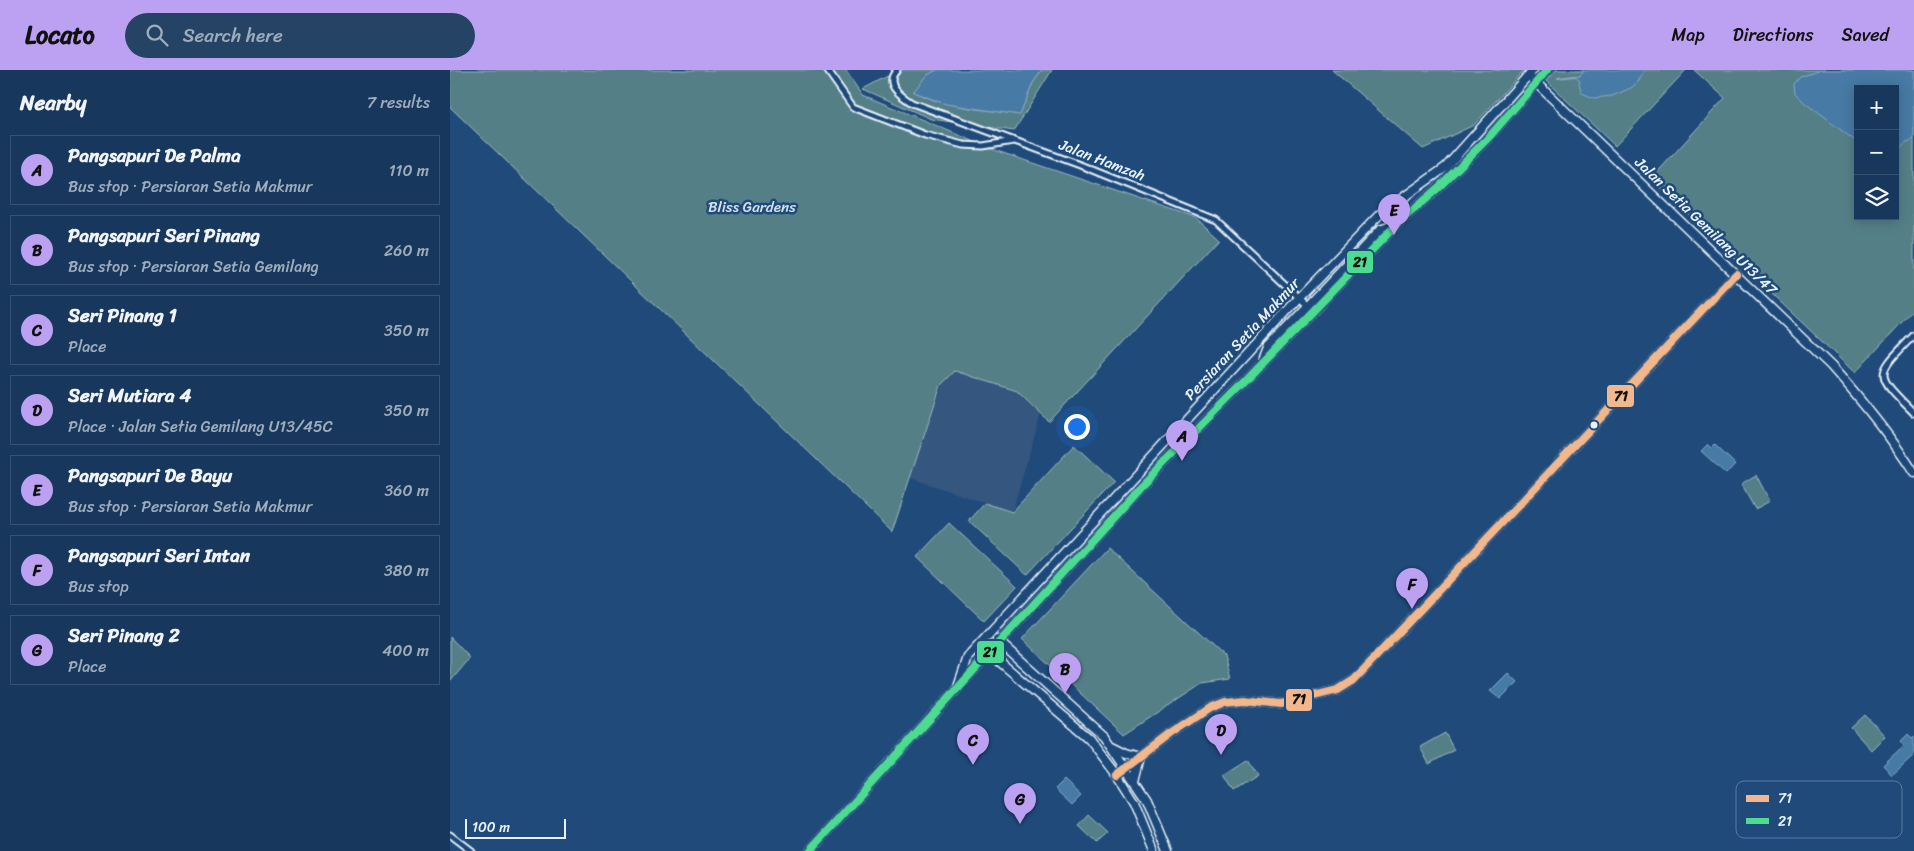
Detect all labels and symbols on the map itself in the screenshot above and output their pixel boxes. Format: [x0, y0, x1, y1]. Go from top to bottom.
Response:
street label: Jalan Hamzah [1054, 131, 1149, 188]
street label: Jalan Setia Gemilang U13/47 [1628, 150, 1784, 302]
park label: Bliss Gardens [708, 194, 796, 220]
pin: E [1378, 194, 1410, 235]
line badge: 21 [1346, 250, 1374, 274]
text: 21 [1352, 250, 1367, 275]
street label: Persiaran Setia Makmur [1178, 271, 1307, 407]
line badge: 71 [1606, 384, 1635, 408]
text: 71 [1614, 384, 1628, 409]
your location [1064, 414, 1090, 440]
pin: A [1166, 420, 1198, 461]
unlabelled marker [1589, 420, 1599, 430]
pin: F [1396, 568, 1428, 609]
line badge: 21 [976, 640, 1005, 664]
text: 21 [982, 640, 997, 665]
pin: B [1049, 653, 1081, 694]
text: 71 [1292, 687, 1306, 712]
line badge: 71 [1285, 688, 1313, 712]
pin: D [1205, 714, 1237, 755]
pin: C [957, 724, 989, 765]
legend [1736, 781, 1902, 838]
pin: G [1004, 783, 1036, 824]
text: 71 [1778, 786, 1792, 811]
text: 21 [1778, 809, 1792, 834]
scale bar [465, 816, 566, 839]

